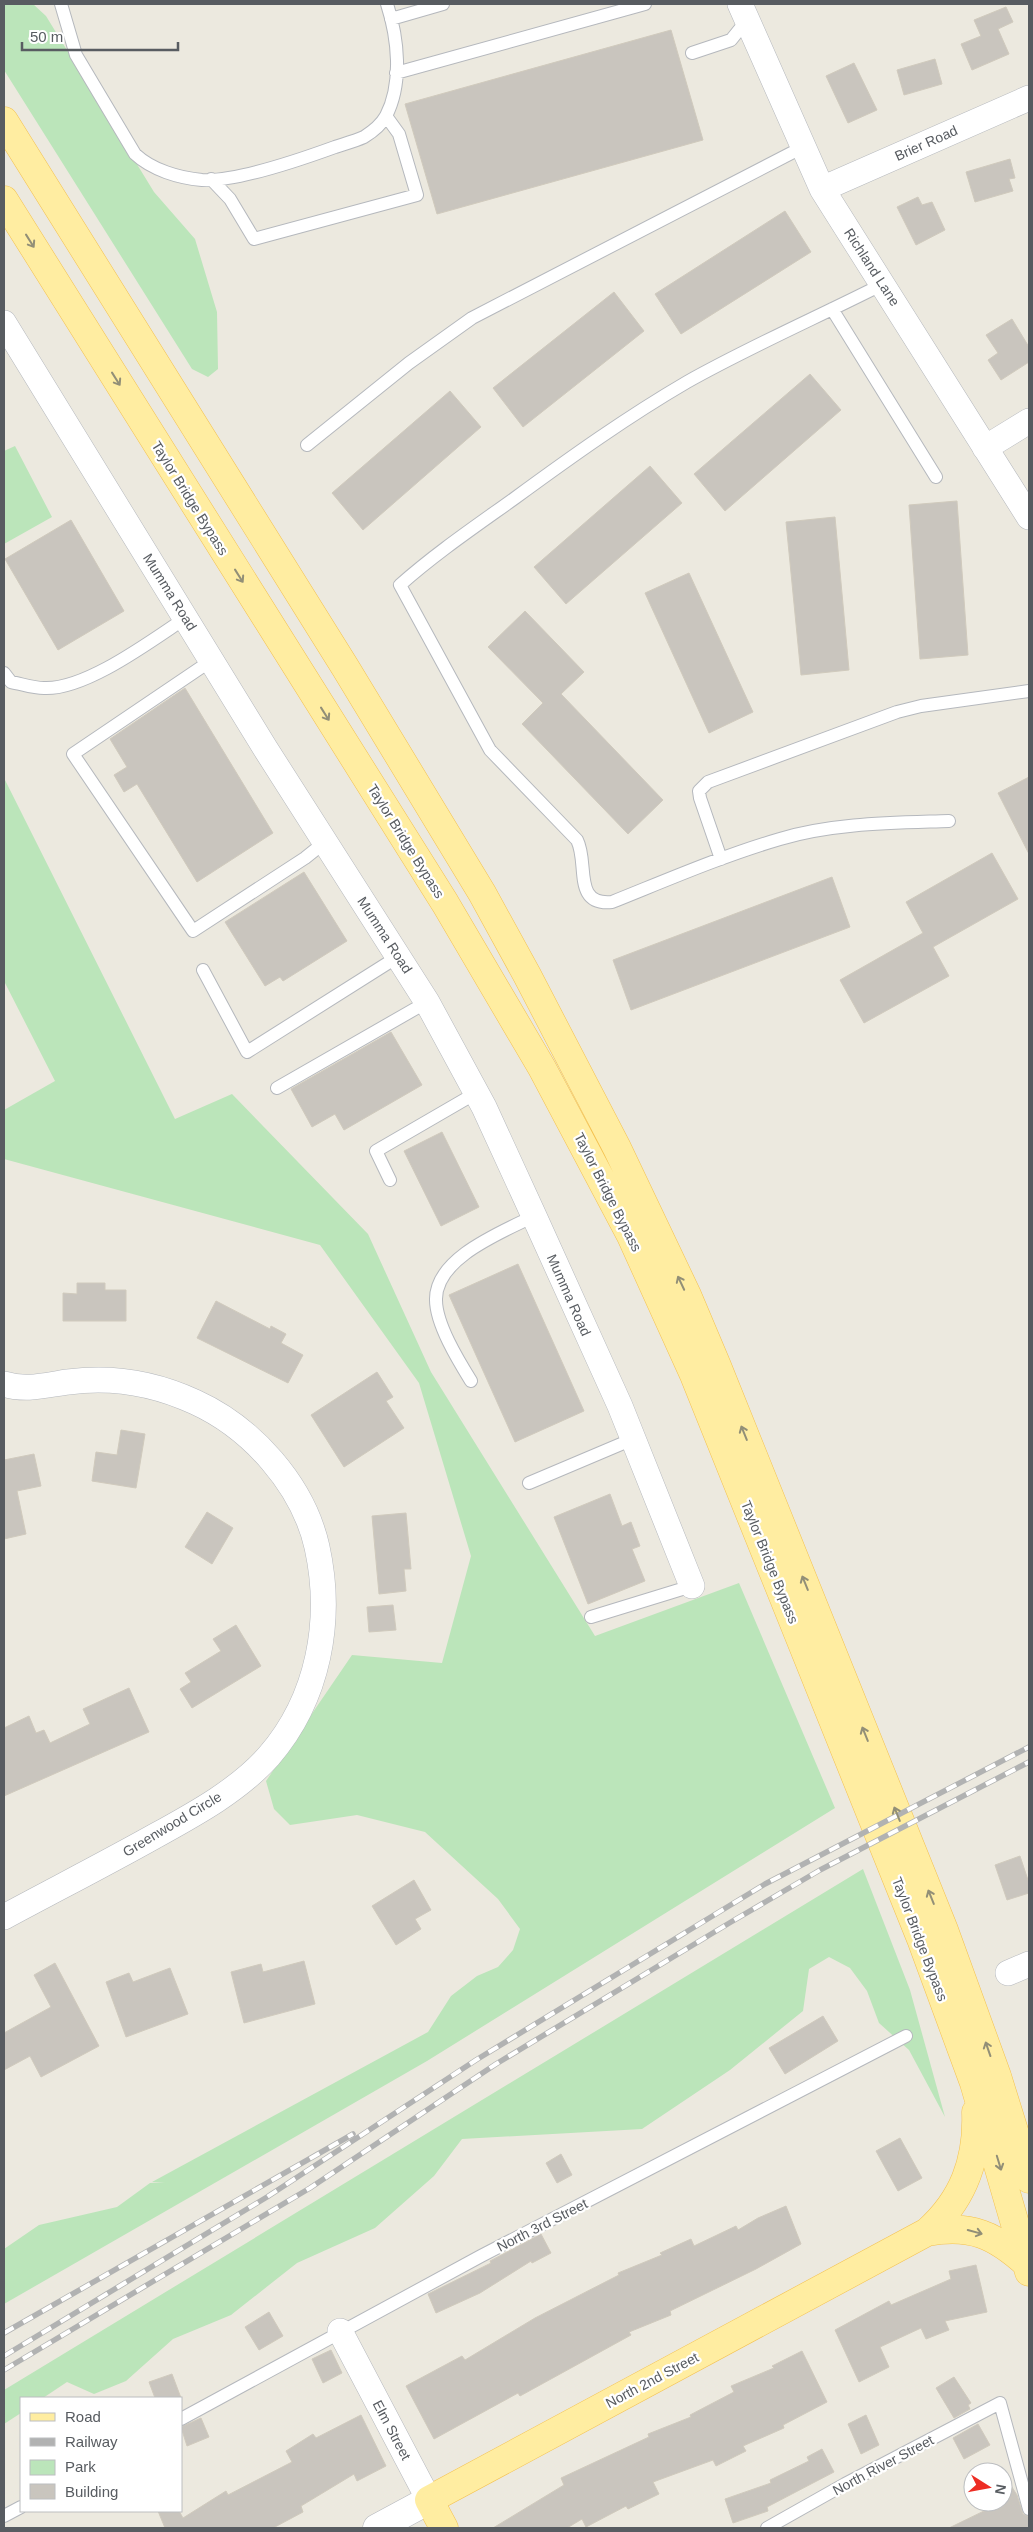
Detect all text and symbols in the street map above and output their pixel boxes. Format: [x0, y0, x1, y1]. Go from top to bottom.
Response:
scale bar [22, 20, 179, 52]
text: 50 m [30, 28, 63, 45]
street label: Brier Road [892, 122, 960, 164]
street label: Richland Lane [841, 225, 903, 309]
one-way arrow [25, 234, 35, 248]
one-way arrow [111, 372, 121, 386]
street label: Taylor Bridge Bypass [148, 438, 232, 558]
street label: Mumma Road [140, 550, 200, 634]
one-way arrow [234, 569, 244, 583]
one-way arrow [320, 707, 331, 721]
street label: Taylor Bridge Bypass [364, 781, 448, 901]
street label: Mumma Road [354, 894, 416, 976]
street label: Taylor Bridge Bypass [571, 1130, 645, 1254]
street label: Mumma Road [544, 1252, 594, 1338]
one-way arrow [676, 1276, 686, 1291]
one-way arrow [739, 1425, 748, 1440]
street label: Taylor Bridge Bypass [738, 1498, 802, 1626]
one-way arrow [800, 1576, 809, 1592]
one-way arrow [860, 1727, 870, 1742]
street label: Greenwood Circle [120, 1788, 224, 1860]
one-way arrow [892, 1807, 902, 1822]
street label: Taylor Bridge Bypass [889, 1875, 951, 2003]
one-way arrow [926, 1890, 935, 1905]
one-way arrow [983, 2042, 992, 2058]
one-way arrow [994, 2155, 1004, 2171]
street label: North 3rd Street [494, 2195, 590, 2255]
one-way arrow [966, 2228, 982, 2238]
street label: North 2nd Street [603, 2349, 701, 2411]
legend [20, 2397, 182, 2512]
street label: Elm Street [370, 2397, 414, 2463]
text: Road [65, 2408, 101, 2425]
street label: North River Street [830, 2432, 936, 2498]
text: Railway [65, 2433, 118, 2450]
text: Park [65, 2458, 96, 2475]
north arrow [963, 2462, 1013, 2512]
text: Building [65, 2483, 118, 2500]
text: N [992, 2483, 1010, 2496]

